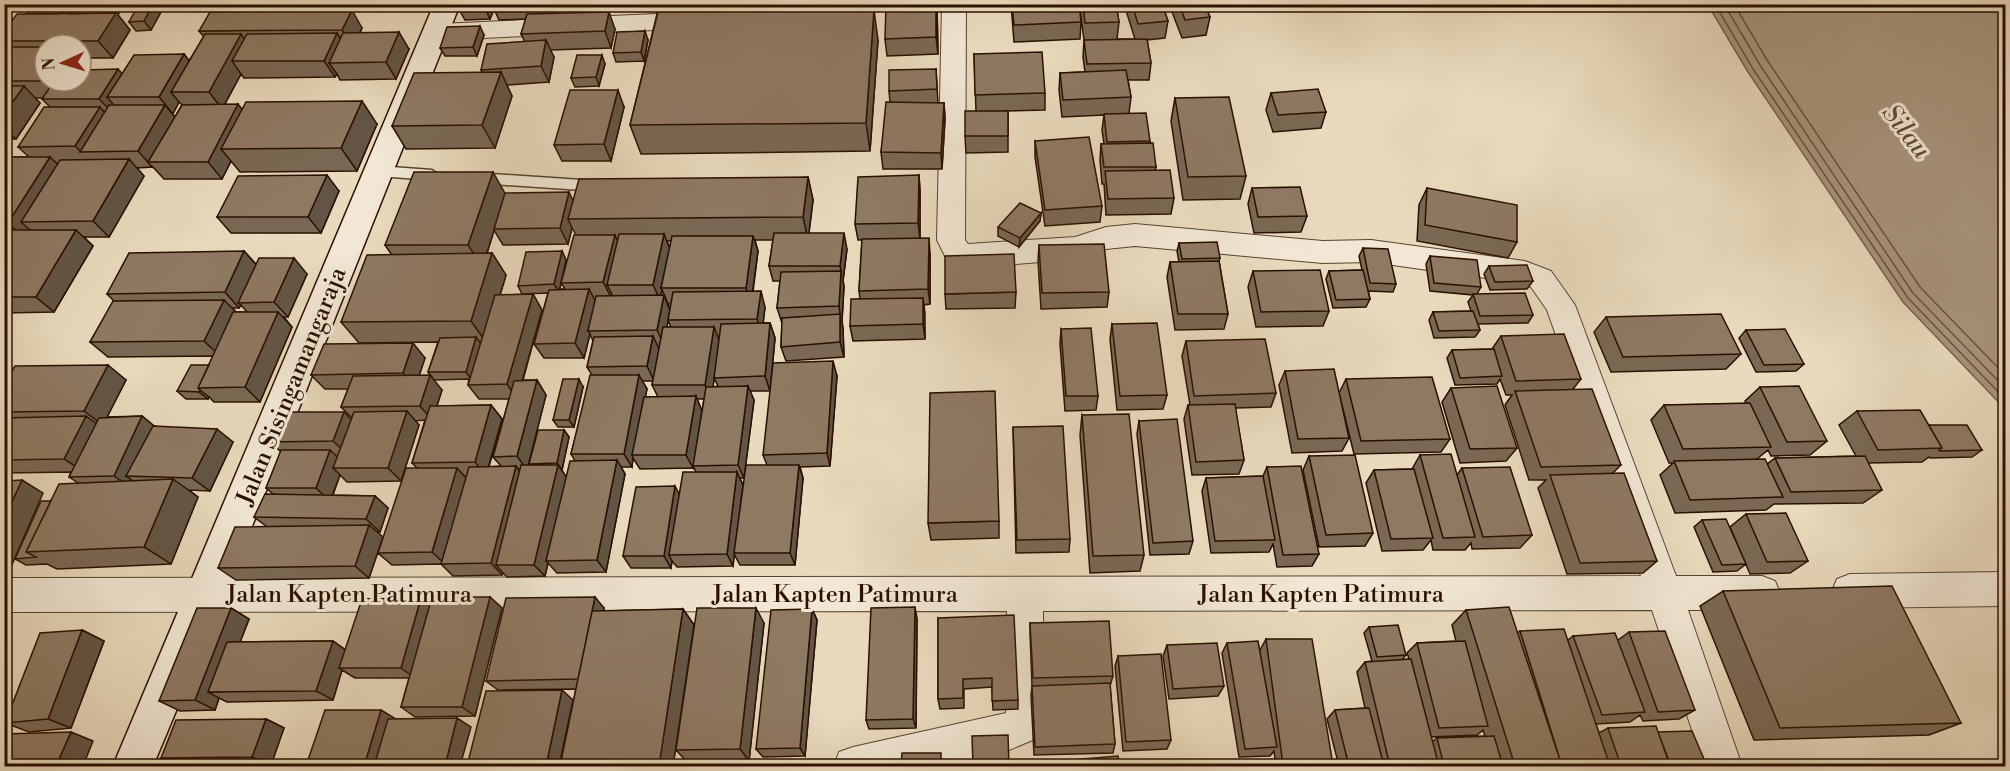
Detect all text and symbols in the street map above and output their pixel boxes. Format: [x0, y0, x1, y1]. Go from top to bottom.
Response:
north arrow [33, 33, 93, 93]
text: N [39, 57, 59, 71]
water label: Silau [1875, 98, 1938, 166]
street label: Jalan Sisingamangaraja [230, 262, 354, 511]
street label: Jalan Kapten Patimura [225, 580, 473, 610]
street label: Jalan Kapten Patimura [711, 580, 959, 610]
street label: Jalan Kapten Patimura [1197, 580, 1445, 610]

